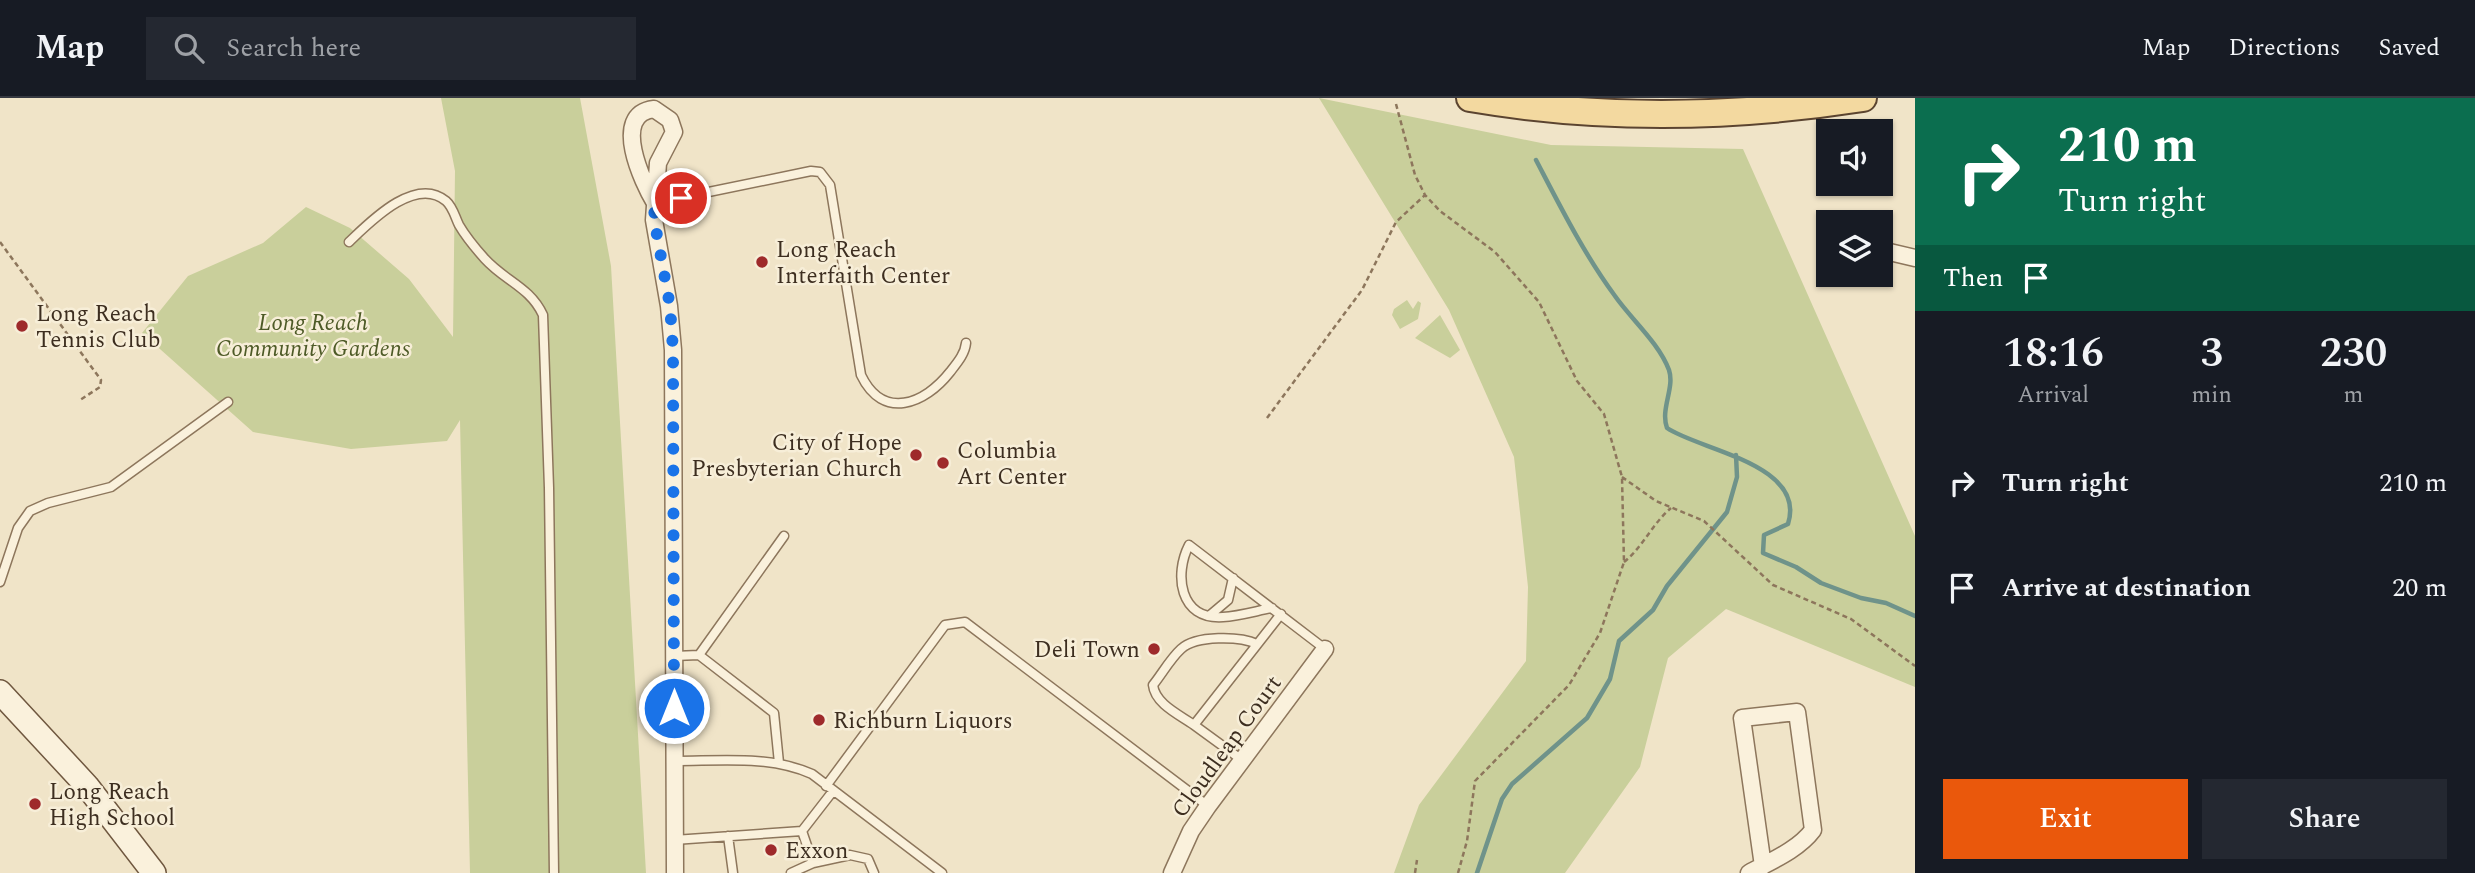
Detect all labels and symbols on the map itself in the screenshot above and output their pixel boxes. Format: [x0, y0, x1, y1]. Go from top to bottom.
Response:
pin [651, 168, 711, 228]
place label: Long Reach Interfaith Center [776, 233, 950, 294]
marker: Long Reach Interfaith Center [754, 254, 770, 270]
place label: Long Reach Tennis Club [36, 297, 160, 358]
park label: Long Reach Community Gardens [216, 306, 410, 367]
marker: Long Reach Tennis Club [14, 318, 30, 334]
place label: City of Hope Presbyterian Church [691, 426, 902, 487]
place label: Columbia Art Center [957, 434, 1067, 495]
marker: City of Hope Presbyterian Church [908, 447, 924, 463]
marker: Columbia Art Center [935, 455, 951, 471]
place label: Deli Town [1034, 633, 1140, 668]
marker: Deli Town [1146, 641, 1162, 657]
street label: Cloudleap Court [1163, 668, 1291, 826]
position arrow [637, 671, 711, 745]
place label: Richburn Liquors [833, 704, 1013, 739]
marker: Richburn Liquors [811, 712, 827, 728]
place label: Long Reach High School [49, 775, 175, 836]
marker: Long Reach High School [27, 796, 43, 812]
place label: Exxon [785, 834, 848, 869]
marker: Exxon [763, 842, 779, 858]

